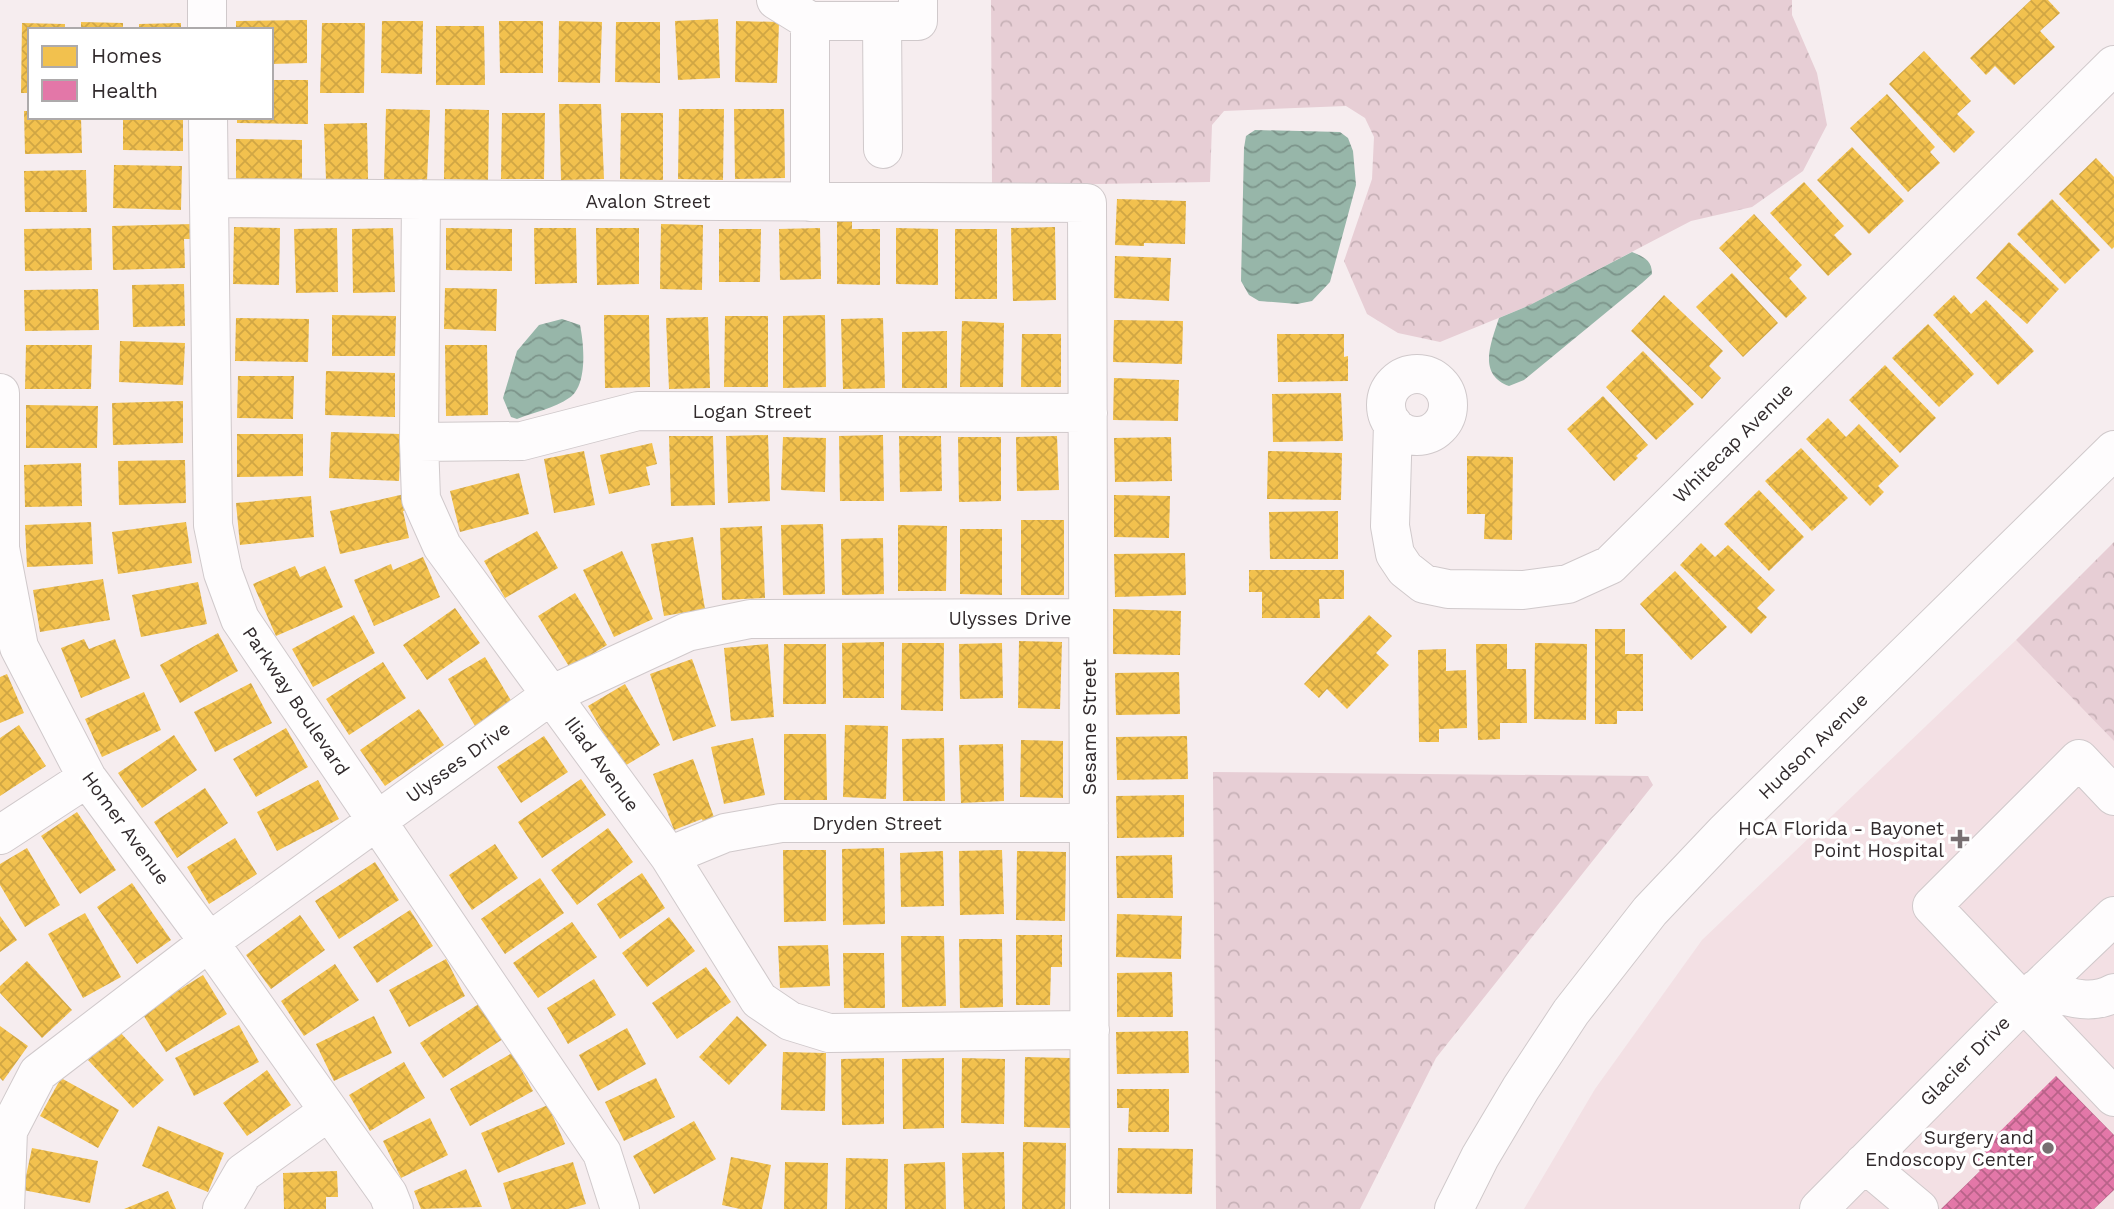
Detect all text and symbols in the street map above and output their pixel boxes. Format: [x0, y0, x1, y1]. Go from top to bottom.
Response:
legend [28, 28, 273, 119]
text: Homes [91, 43, 162, 68]
text: Health [91, 78, 158, 103]
street label: Avalon Street [586, 190, 711, 213]
street label: Whitecap Avenue [1668, 378, 1798, 508]
street label: Logan Street [693, 400, 811, 423]
street label: Ulysses Drive [949, 607, 1071, 630]
street label: Parkway Boulevard [238, 622, 354, 780]
street label: Sesame Street [1078, 659, 1101, 795]
street label: Hudson Avenue [1753, 688, 1873, 804]
street label: Iliad Avenue [560, 712, 644, 816]
street label: Ulysses Drive [401, 717, 515, 807]
street label: Homer Avenue [77, 767, 175, 889]
street label: Dryden Street [812, 812, 942, 835]
place label: HCA Florida - Bayonet Point Hospital [1738, 817, 1944, 862]
marker: HCA Florida - Bayonet Point Hospital [1950, 829, 1970, 849]
street label: Glacier Drive [1915, 1011, 2015, 1111]
place label: Surgery and Endoscopy Center [1865, 1126, 2034, 1171]
marker: Surgery and Endoscopy Center [2040, 1140, 2056, 1156]

